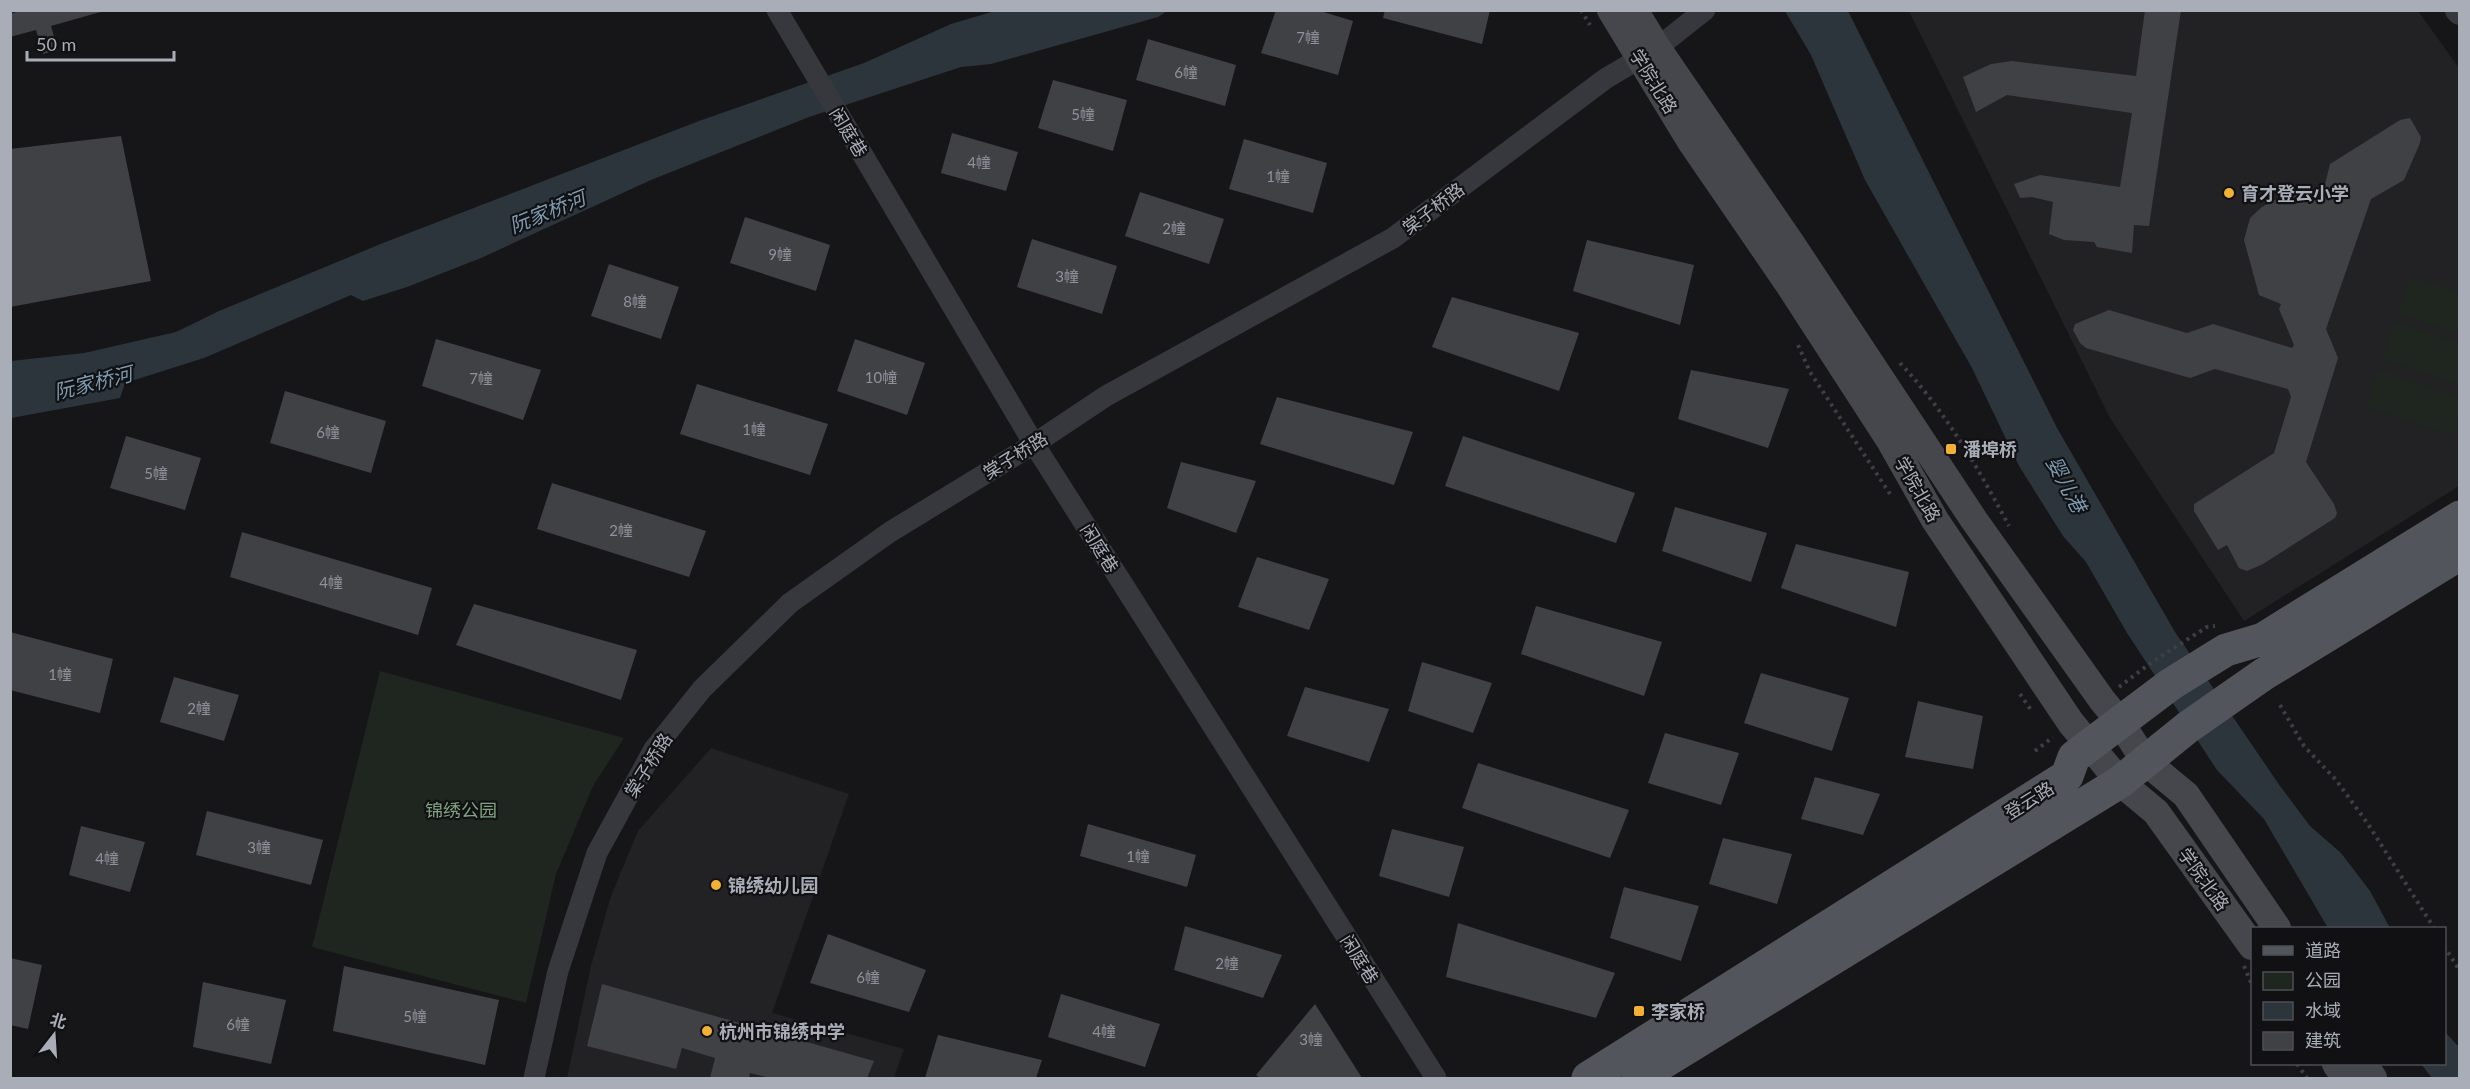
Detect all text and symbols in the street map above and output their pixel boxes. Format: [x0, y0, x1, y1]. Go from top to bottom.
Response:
scale bar [27, 24, 174, 62]
house number: 7幢 [1296, 28, 1320, 46]
text: 50 m [36, 33, 76, 55]
street label: 学院北路 [1626, 45, 1682, 117]
house number: 6幢 [1174, 63, 1198, 81]
street label: 闲庭巷 [826, 103, 872, 161]
house number: 5幢 [1071, 105, 1095, 123]
house number: 4幢 [967, 153, 991, 171]
house number: 1幢 [1266, 167, 1290, 185]
street label: 棠子桥路 [1398, 178, 1468, 238]
place label: 育才登云小学 [2241, 182, 2349, 204]
water label: 阮家桥河 [505, 183, 592, 237]
marker: 育才登云小学 [2222, 186, 2236, 200]
house number: 2幢 [1162, 219, 1186, 237]
house number: 9幢 [768, 245, 792, 263]
house number: 3幢 [1055, 267, 1079, 285]
house number: 8幢 [623, 292, 647, 310]
water label: 阮家桥河 [51, 360, 139, 403]
house number: 10幢 [865, 368, 897, 386]
house number: 7幢 [469, 369, 493, 387]
house number: 1幢 [742, 420, 766, 438]
house number: 6幢 [316, 423, 340, 441]
street label: 棠子桥路 [979, 427, 1051, 483]
place label: 潘埠桥 [1963, 438, 2017, 460]
marker: 潘埠桥 [1944, 442, 1958, 456]
street label: 学院北路 [1890, 452, 1946, 526]
water label: 婴儿港 [2042, 452, 2093, 519]
house number: 5幢 [144, 464, 168, 482]
street label: 闲庭巷 [1076, 519, 1124, 577]
house number: 2幢 [609, 521, 633, 539]
house number: 4幢 [319, 573, 343, 591]
house number: 1幢 [48, 665, 72, 683]
house number: 2幢 [187, 699, 211, 717]
street label: 棠子桥路 [620, 729, 676, 801]
street label: 登云路 [2000, 776, 2058, 824]
park label: 锦绣公园 [425, 799, 497, 821]
house number: 3幢 [247, 838, 271, 856]
street label: 学院北路 [2174, 843, 2234, 915]
house number: 1幢 [1126, 847, 1150, 865]
house number: 4幢 [95, 849, 119, 867]
place label: 锦绣幼儿园 [728, 874, 818, 896]
marker: 锦绣幼儿园 [709, 878, 723, 892]
legend [2251, 927, 2446, 1065]
street label: 闲庭巷 [1336, 930, 1384, 988]
text: 道路 [2305, 939, 2341, 961]
house number: 2幢 [1215, 954, 1239, 972]
house number: 6幢 [856, 968, 880, 986]
text: 公园 [2305, 969, 2341, 991]
text: 水域 [2305, 999, 2341, 1021]
place label: 李家桥 [1651, 1000, 1705, 1022]
marker: 李家桥 [1632, 1004, 1646, 1018]
north arrow [24, 1005, 84, 1065]
house number: 5幢 [403, 1007, 427, 1025]
text: 北 [48, 1009, 69, 1032]
house number: 6幢 [226, 1015, 250, 1033]
place label: 杭州市锦绣中学 [719, 1020, 845, 1042]
house number: 4幢 [1092, 1022, 1116, 1040]
marker: 杭州市锦绣中学 [700, 1024, 714, 1038]
text: 建筑 [2305, 1029, 2341, 1051]
house number: 3幢 [1299, 1030, 1323, 1048]

